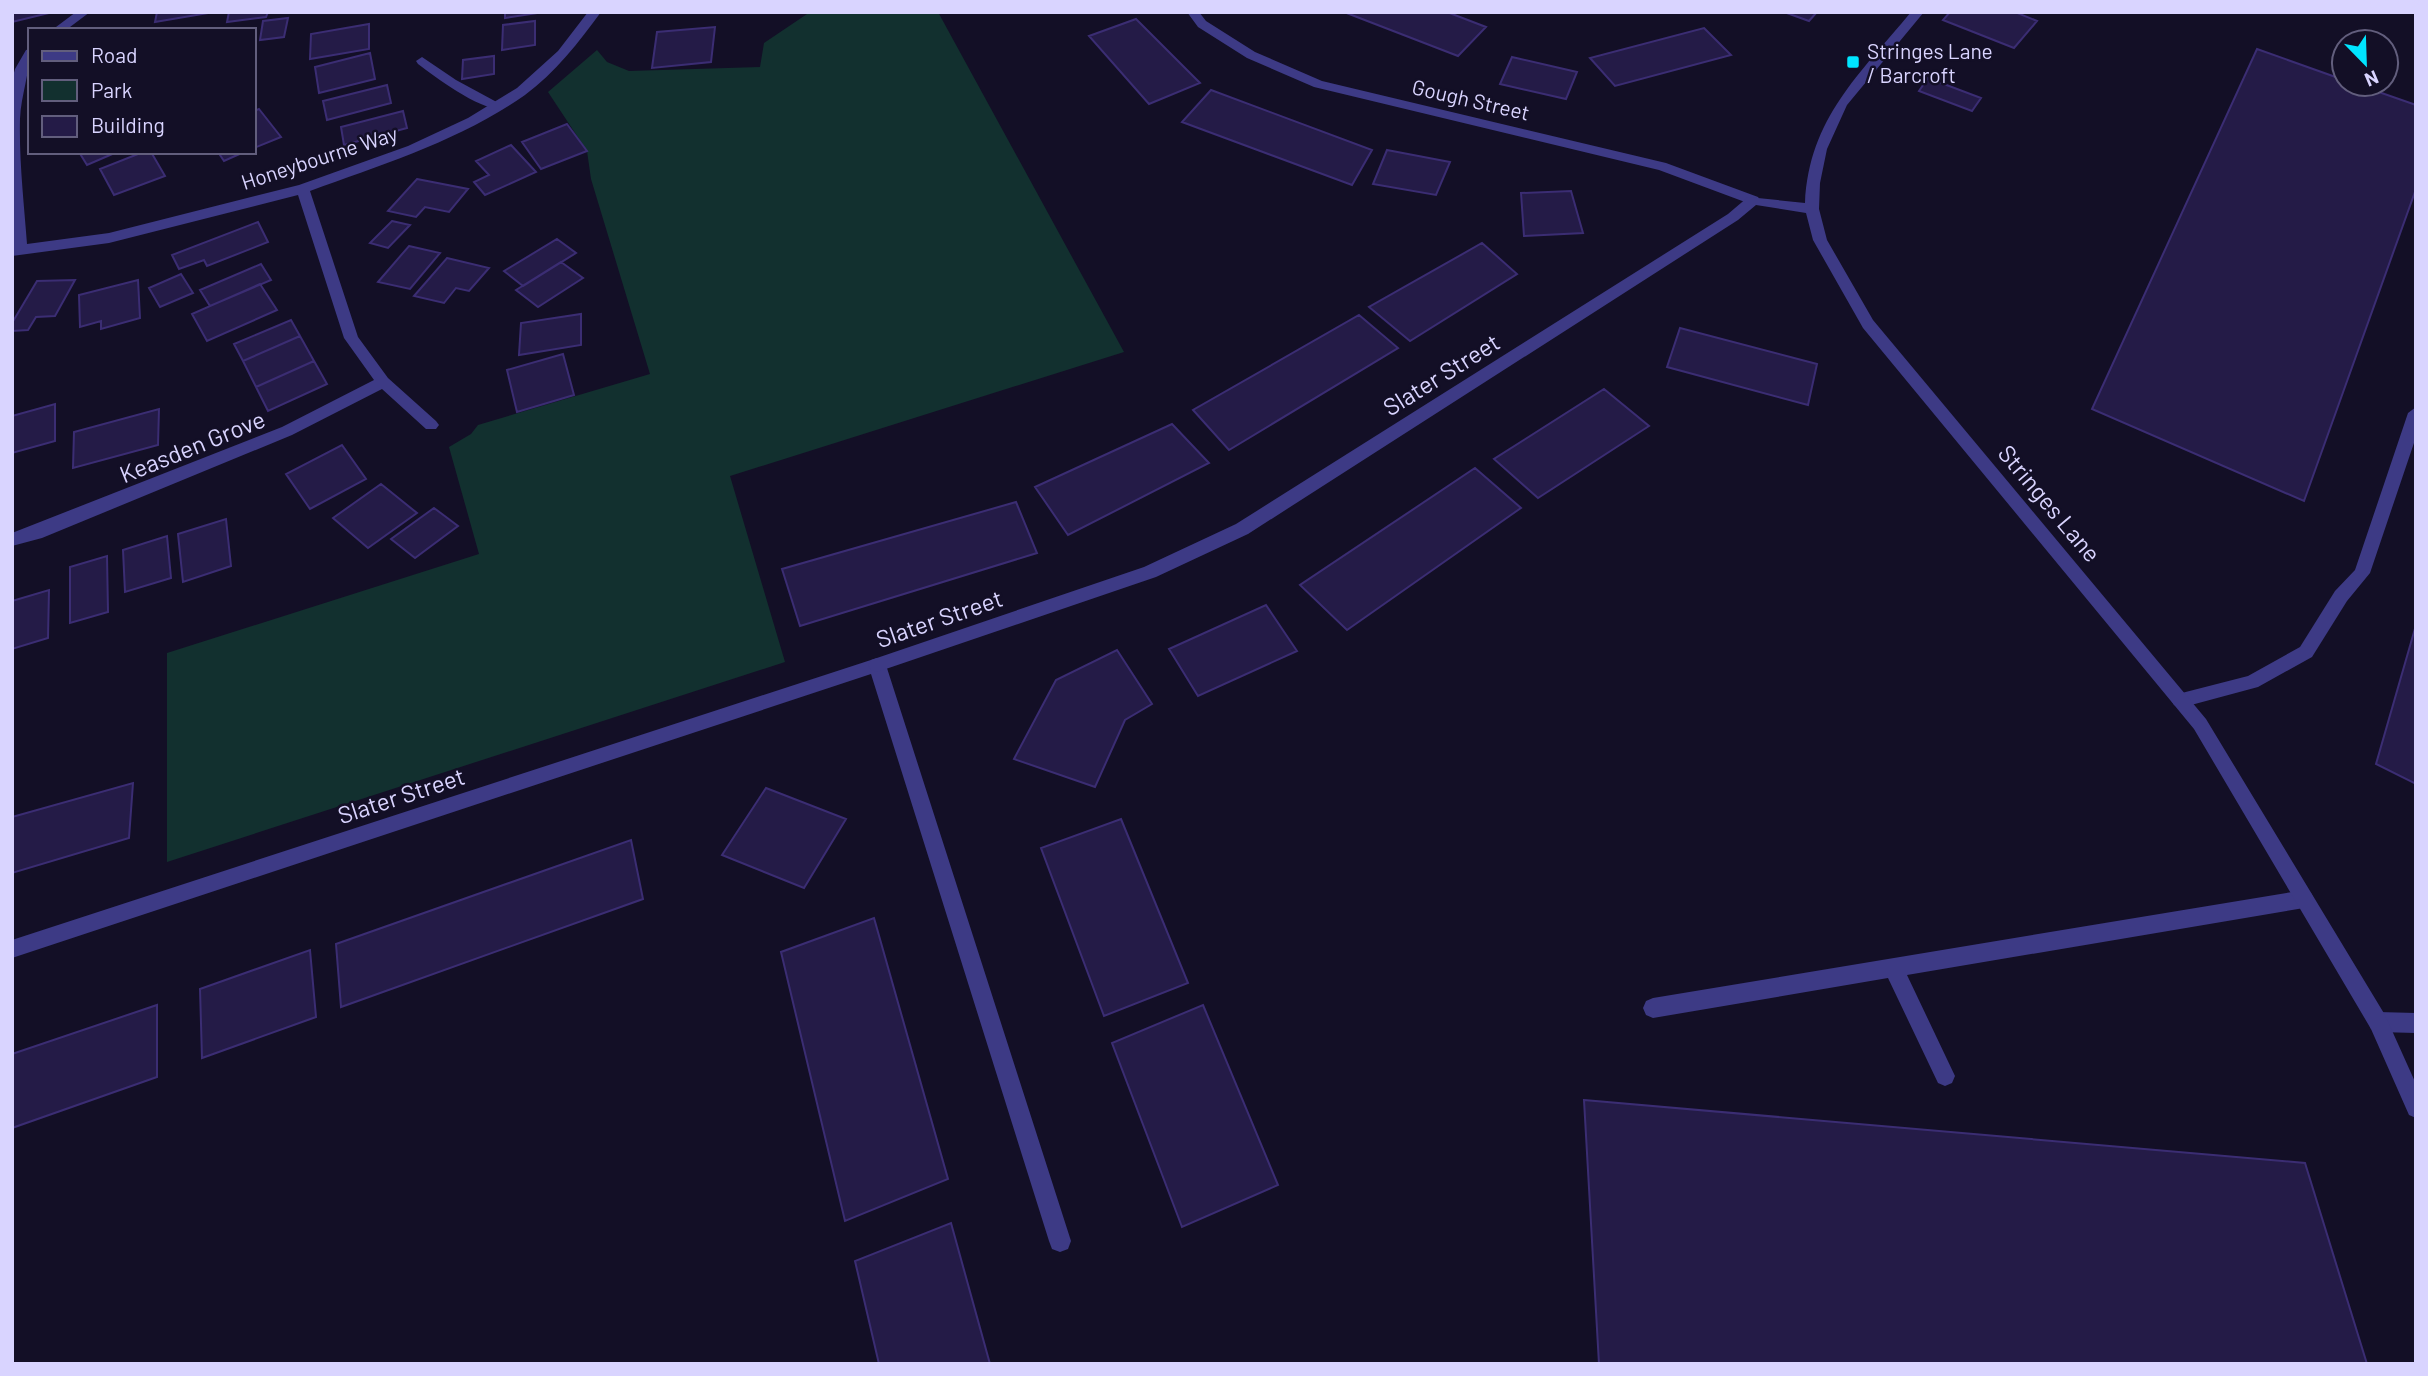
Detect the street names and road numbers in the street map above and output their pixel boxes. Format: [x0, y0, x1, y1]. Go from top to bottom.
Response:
street label: Gough Street [1410, 73, 1532, 125]
street label: Honeybourne Way [238, 120, 401, 194]
street label: Slater Street [1377, 327, 1505, 421]
street label: Keasden Grove [115, 404, 269, 488]
street label: Stringes Lane [1993, 439, 2107, 567]
street label: Slater Street [872, 583, 1006, 653]
street label: Slater Street [334, 761, 468, 829]

